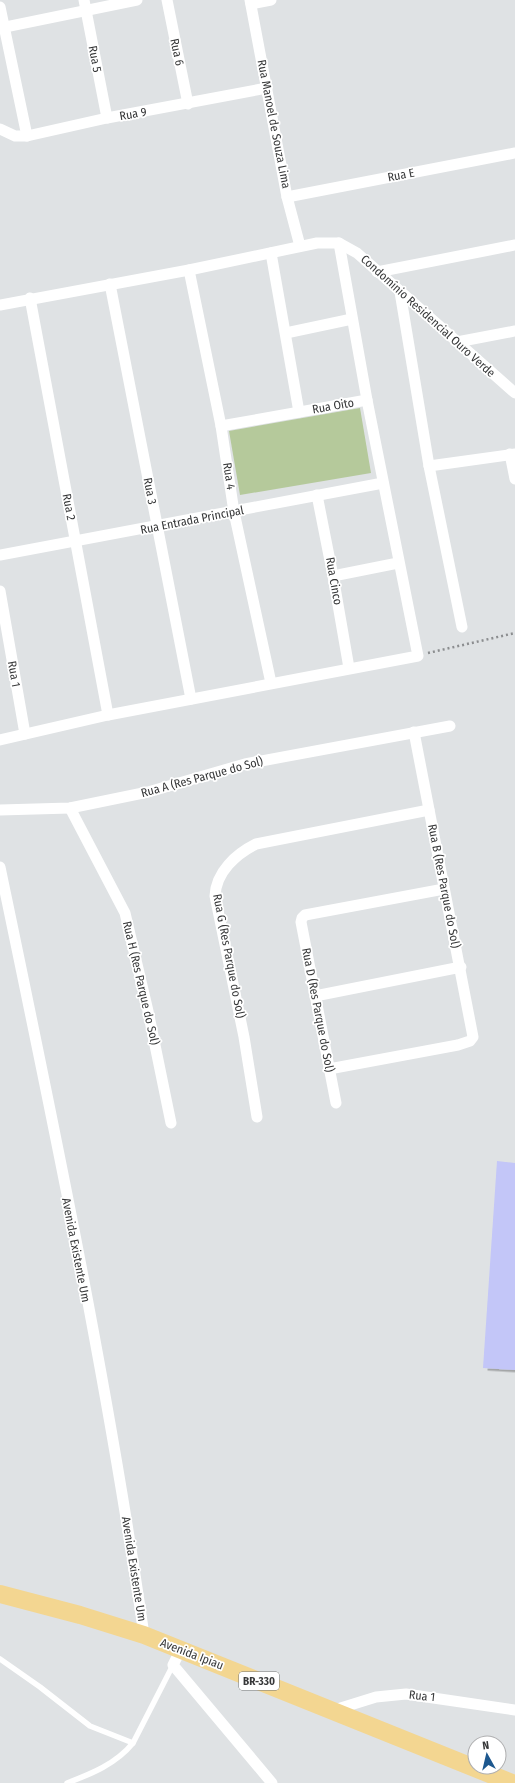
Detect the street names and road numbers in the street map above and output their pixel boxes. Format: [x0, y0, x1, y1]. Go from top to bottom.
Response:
street label: Rua 6 [167, 37, 187, 67]
street label: Rua 5 [86, 44, 105, 74]
street label: Rua Manoel de Souza Lima [255, 58, 293, 190]
street label: Rua 9 [118, 105, 148, 123]
street label: Rua E [386, 165, 416, 184]
street label: Condomínio Residencial Ouro Verde [358, 252, 498, 380]
street label: Rua Oito [311, 395, 355, 417]
street label: Rua 4 [220, 461, 238, 491]
street label: Rua 3 [141, 476, 159, 506]
street label: Rua 2 [60, 493, 78, 521]
street label: Rua Entrada Principal [139, 503, 245, 537]
street label: Rua Cinco [323, 556, 345, 606]
street label: Rua 1 [5, 660, 23, 688]
street label: Rua A (Res Parque do Sol) [139, 754, 265, 800]
street label: Rua B (Res Parque do Sol) [425, 823, 463, 950]
street label: Rua G (Res Parque do Sol) [210, 893, 248, 1020]
street label: Rua H (Res Parque do Sol) [120, 920, 162, 1047]
street label: Rua D (Res Parque do Sol) [299, 947, 337, 1074]
street label: Avenida Existente Um [59, 1197, 93, 1303]
street label: Avenida Existente Um [119, 1516, 149, 1622]
street label: Avenida Ipiau [158, 1636, 226, 1672]
road number: BR-330 [239, 1672, 279, 1690]
street label: Rua 1 [408, 1688, 436, 1704]

